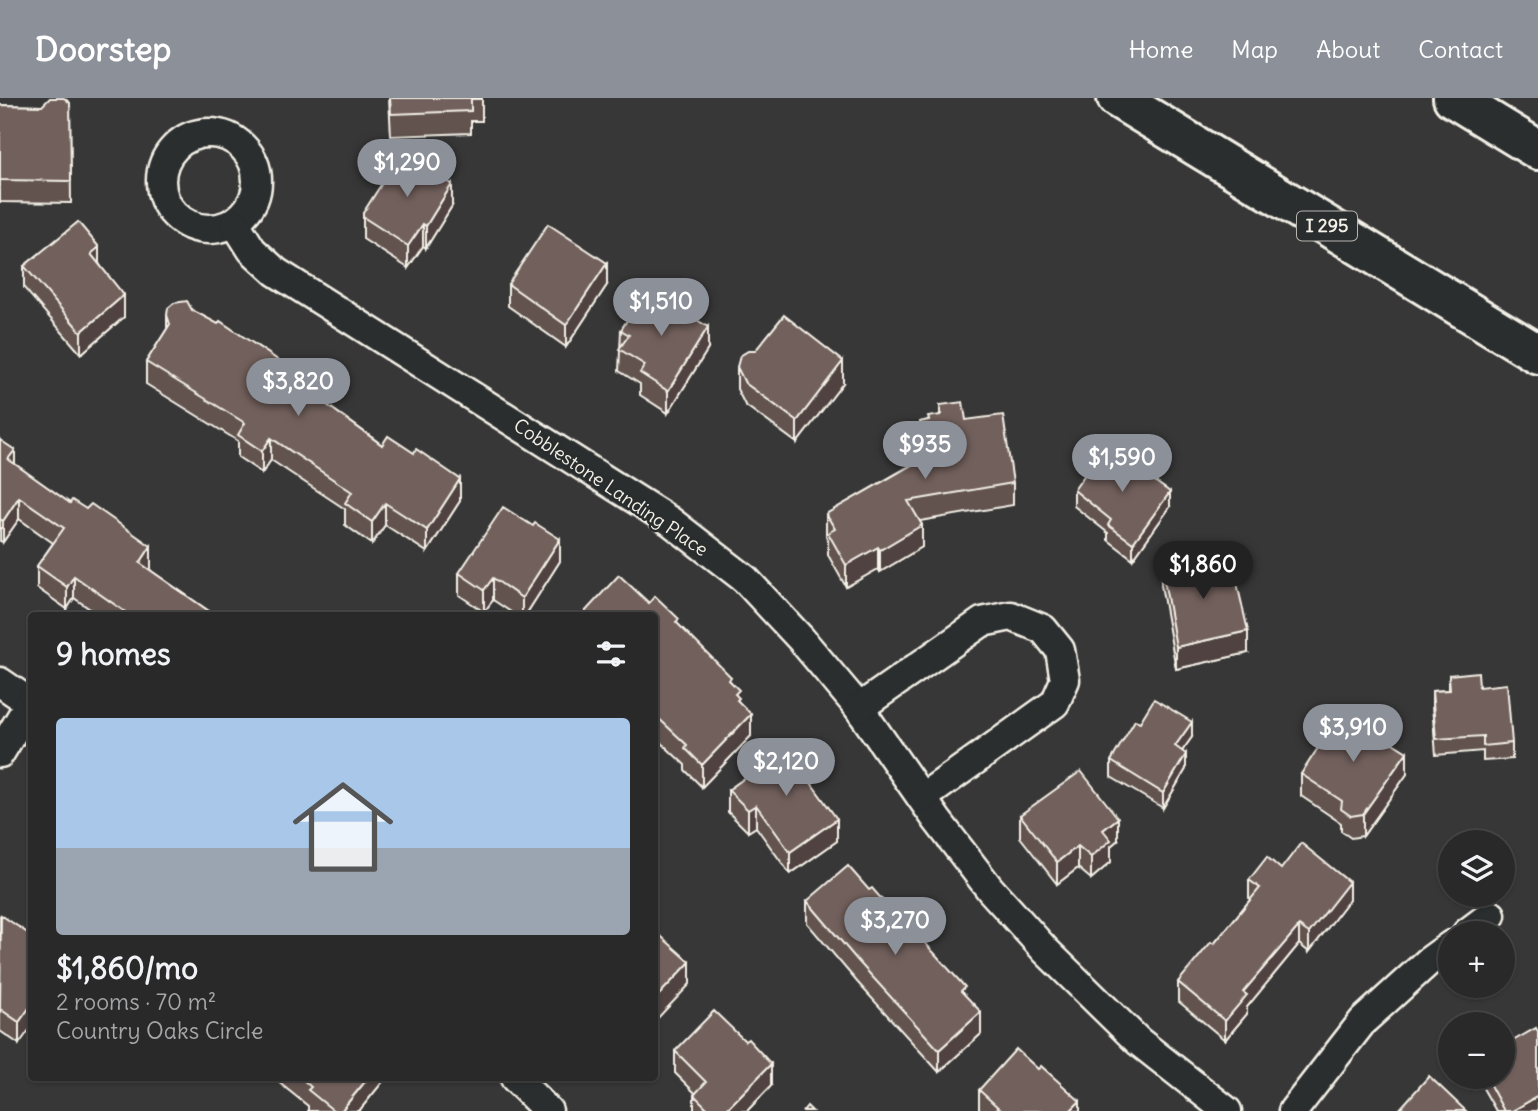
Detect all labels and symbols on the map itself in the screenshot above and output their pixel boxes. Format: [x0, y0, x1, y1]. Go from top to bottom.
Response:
pin: $1,290 [350, 140, 464, 199]
road number: I 295 [1297, 211, 1357, 240]
pin: $1,510 [604, 278, 718, 338]
pin: $3,820 [241, 358, 355, 418]
street label: Cobblestone Landing Place [509, 413, 713, 561]
pin: $935 [884, 422, 966, 481]
pin: $1,590 [1065, 434, 1179, 494]
pin: $1,860 [1146, 542, 1260, 601]
pin: $3,910 [1296, 704, 1410, 764]
pin: $2,120 [729, 738, 843, 798]
pin: $3,270 [838, 898, 952, 957]

